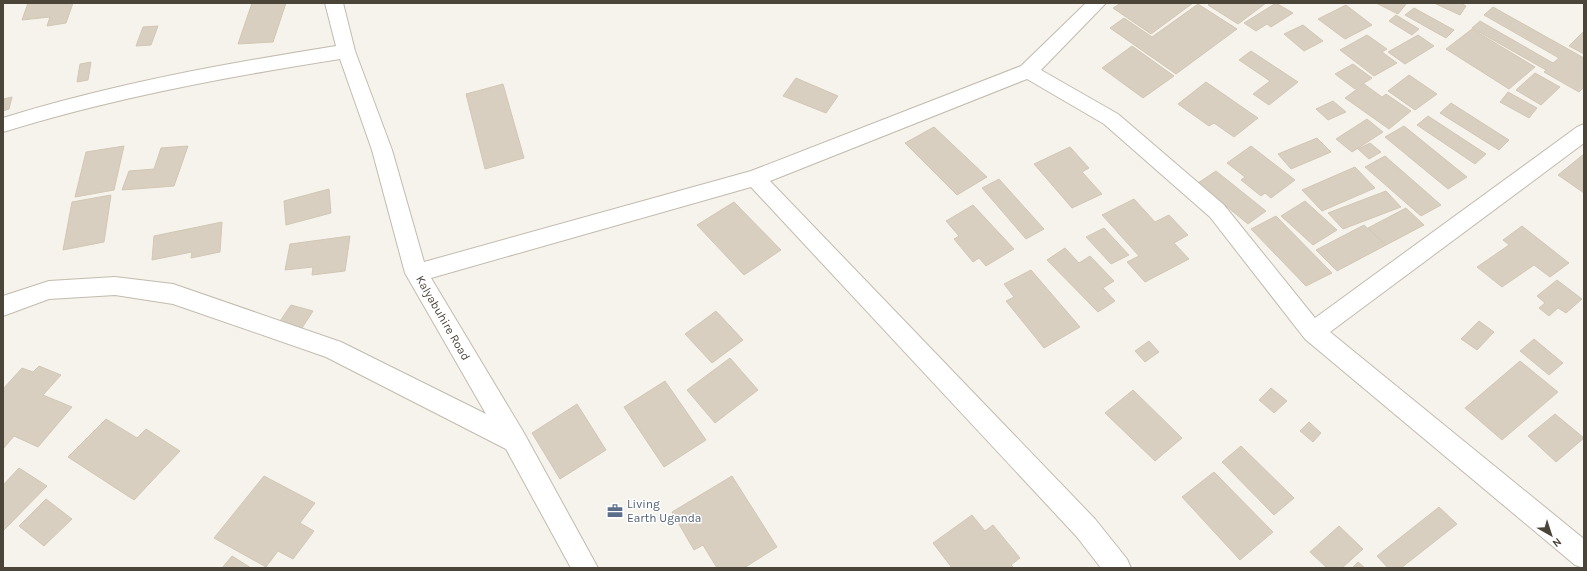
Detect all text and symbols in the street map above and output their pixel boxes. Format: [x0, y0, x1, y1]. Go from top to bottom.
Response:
street label: Kalyabuhire Road [413, 273, 473, 363]
place label: Living Earth Uganda [627, 497, 701, 525]
office icon: Living Earth Uganda [606, 502, 624, 520]
north arrow [1531, 515, 1571, 555]
text: N [1550, 535, 1564, 550]

